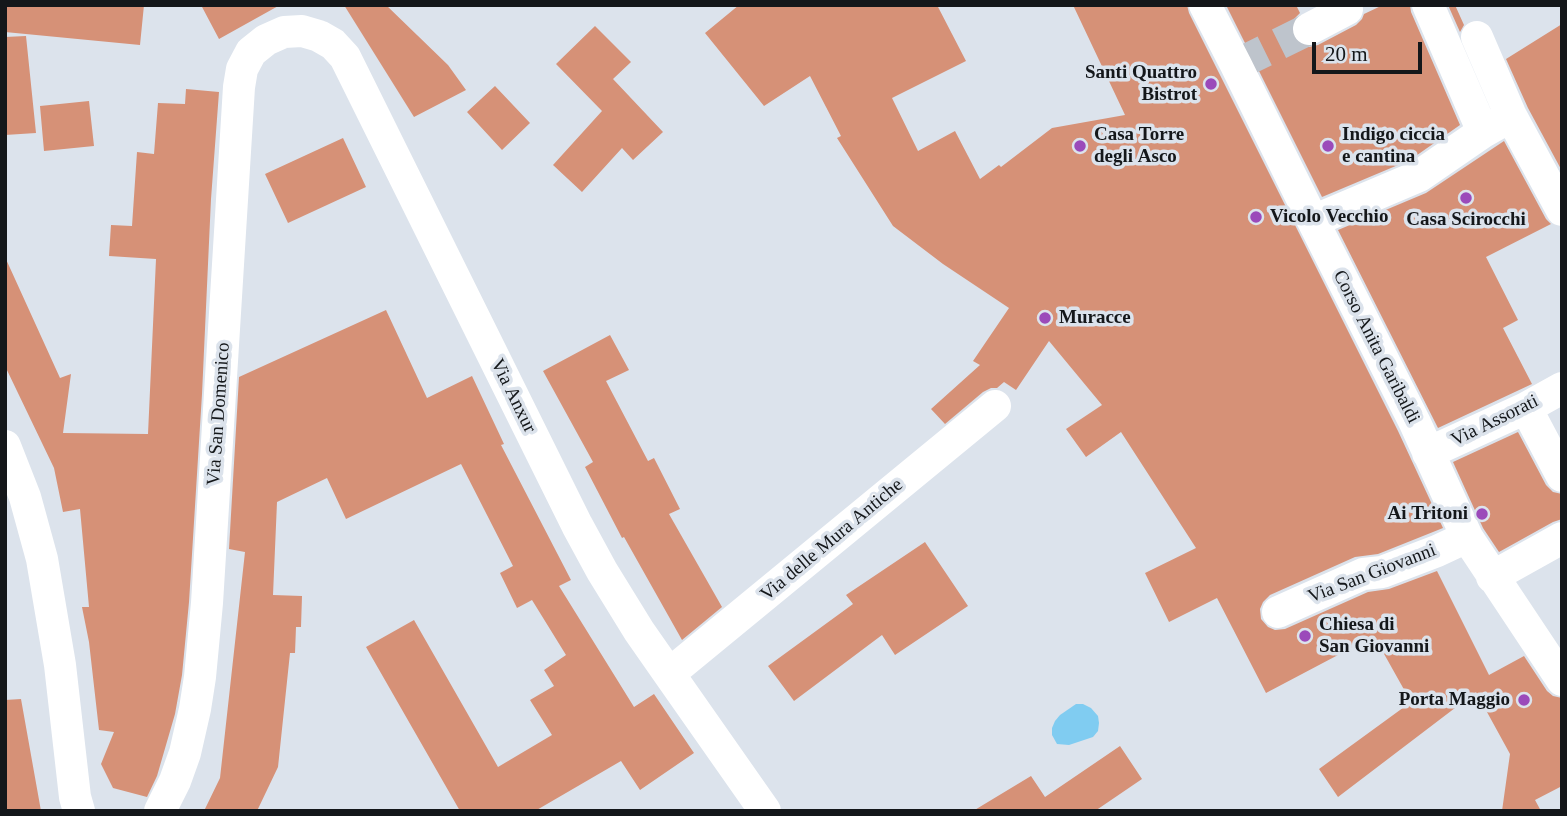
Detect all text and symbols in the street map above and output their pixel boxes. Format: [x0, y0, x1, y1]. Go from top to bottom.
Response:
scale bar [1315, 28, 1425, 72]
text: 20 m [1325, 42, 1368, 66]
place label: Santi Quattro Bistrot [1085, 62, 1197, 106]
marker: Santi Quattro Bistrot [1203, 76, 1219, 92]
place label: Casa Torre degli Asco [1094, 124, 1184, 168]
place label: Indigo ciccia e cantina [1342, 124, 1445, 168]
marker: Casa Torre degli Asco [1072, 138, 1088, 154]
marker: Indigo ciccia e cantina [1320, 138, 1336, 154]
marker: Casa Scirocchi [1458, 190, 1474, 206]
place label: Vicolo Vecchio [1270, 206, 1388, 228]
marker: Vicolo Vecchio [1248, 209, 1264, 225]
place label: Casa Scirocchi [1406, 209, 1526, 231]
street label: Corso Anita Garibaldi [1328, 267, 1424, 427]
place label: Muracce [1059, 307, 1131, 329]
marker: Muracce [1037, 310, 1053, 326]
street label: Via San Domenico [203, 342, 235, 486]
street label: Via Anxur [485, 355, 541, 437]
street label: Via Assorati [1448, 390, 1542, 452]
street label: Via delle Mura Antiche [756, 474, 908, 606]
place label: Ai Tritoni [1388, 503, 1468, 525]
marker: Ai Tritoni [1474, 506, 1490, 522]
street label: Via San Giovanni [1305, 539, 1439, 609]
place label: Chiesa di San Giovanni [1319, 614, 1429, 658]
marker: Chiesa di San Giovanni [1297, 628, 1313, 644]
place label: Porta Maggio [1399, 689, 1510, 711]
marker: Porta Maggio [1516, 692, 1532, 708]

